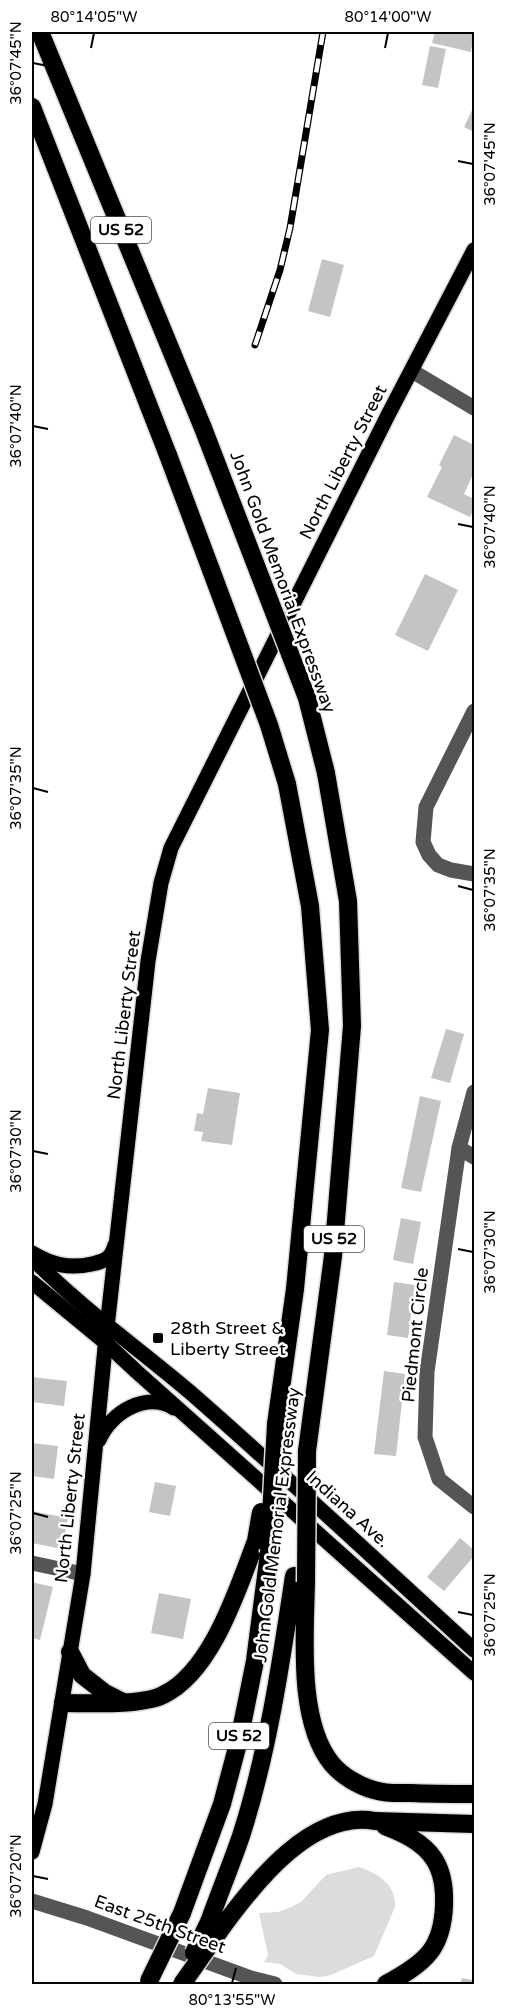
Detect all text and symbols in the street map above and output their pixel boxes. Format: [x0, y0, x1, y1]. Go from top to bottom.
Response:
text: 80°14'05"W [51, 8, 137, 26]
text: 80°14'00"W [345, 8, 431, 26]
text: 36°07'45"N [7, 21, 25, 105]
text: 36°07'45"N [481, 122, 499, 206]
road number: US 52 [91, 217, 151, 243]
street label: North Liberty Street [295, 381, 392, 543]
text: 36°07'40"N [7, 384, 25, 468]
street label: John Gold Memorial Expressway [225, 448, 341, 716]
text: 36°07'40"N [481, 485, 499, 569]
text: 36°07'35"N [7, 746, 25, 830]
text: 36°07'35"N [481, 848, 499, 932]
street label: North Liberty Street [103, 929, 145, 1101]
text: 36°07'30"N [7, 1109, 25, 1193]
text: 36°07'30"N [481, 1210, 499, 1294]
road number: US 52 [304, 1226, 364, 1252]
street label: Piedmont Circle [397, 1266, 433, 1404]
place label: 28th Street & Liberty Street [170, 1317, 286, 1360]
marker: 28th Street & Liberty Street [151, 1331, 165, 1345]
street label: John Gold Memorial Expressway [249, 1386, 305, 1664]
street label: North Liberty Street [50, 1412, 90, 1584]
street label: Indiana Ave. [302, 1466, 394, 1552]
text: 36°07'25"N [7, 1471, 25, 1555]
text: 36°07'25"N [481, 1573, 499, 1657]
road number: US 52 [209, 1723, 269, 1749]
text: 36°07'20"N [7, 1834, 25, 1918]
street label: East 25th Street [91, 1890, 229, 1958]
text: 80°13'55"W [189, 1991, 275, 2009]

